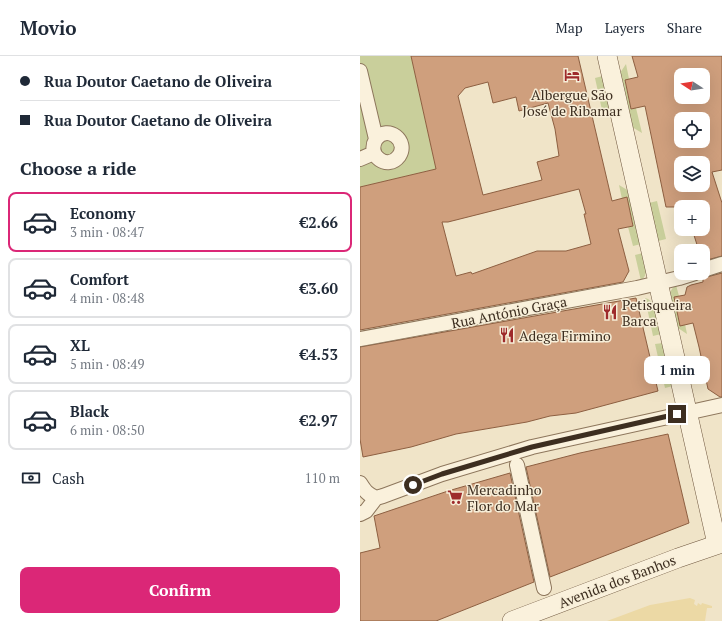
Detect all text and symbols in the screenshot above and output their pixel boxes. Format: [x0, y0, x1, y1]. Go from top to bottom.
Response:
text: Movio [20, 15, 77, 40]
text: Map [556, 18, 583, 37]
text: Layers [605, 18, 645, 37]
text: Share [667, 18, 702, 37]
hotel icon: Albergue São José de Ribamar [563, 66, 581, 84]
north arrow [674, 68, 710, 104]
map controls [674, 68, 710, 280]
text: Rua Doutor Caetano de Oliveira [44, 71, 272, 91]
place label: Albergue São José de Ribamar [522, 85, 622, 120]
text: Rua Doutor Caetano de Oliveira [44, 110, 272, 130]
button: locate [674, 112, 710, 148]
text: Choose a ride [20, 156, 136, 180]
button: layers [674, 156, 710, 192]
button: + [674, 200, 710, 236]
text: Economy [70, 203, 135, 223]
icon: car [22, 204, 58, 240]
text: €2.66 [300, 212, 338, 232]
text: 3 min · 08:47 [70, 223, 144, 241]
button: − [674, 244, 710, 280]
text: Comfort [70, 269, 129, 289]
icon: car [22, 270, 58, 306]
text: €3.60 [300, 278, 338, 298]
text: 4 min · 08:48 [70, 289, 144, 307]
street label: Rua António Graça [450, 291, 568, 333]
place label: Petisqueira Barca [622, 295, 692, 330]
restaurant icon: Petisqueira Barca [601, 303, 619, 321]
restaurant icon: Adega Firmino [498, 326, 516, 344]
place label: Adega Firmino [519, 326, 611, 345]
text: XL [70, 335, 90, 355]
icon: car [22, 336, 58, 372]
text: €4.53 [300, 344, 338, 364]
text: 5 min · 08:49 [70, 355, 144, 373]
callout: 1 min [644, 356, 710, 384]
text: 1 min [659, 361, 695, 379]
text: Black [70, 401, 109, 421]
icon: car [22, 402, 58, 438]
route end [668, 405, 686, 423]
text: €2.97 [300, 410, 338, 430]
text: 6 min · 08:50 [70, 421, 144, 439]
icon: cash [20, 467, 42, 489]
text: Cash [52, 468, 85, 488]
text: 110 m [305, 469, 340, 487]
route start [404, 476, 422, 494]
place label: Mercadinho Flor do Mar [467, 480, 542, 515]
supermarket icon: Mercadinho Flor do Mar [446, 488, 464, 506]
street label: Avenida dos Banhos [556, 550, 678, 612]
button: Confirm [20, 567, 340, 613]

